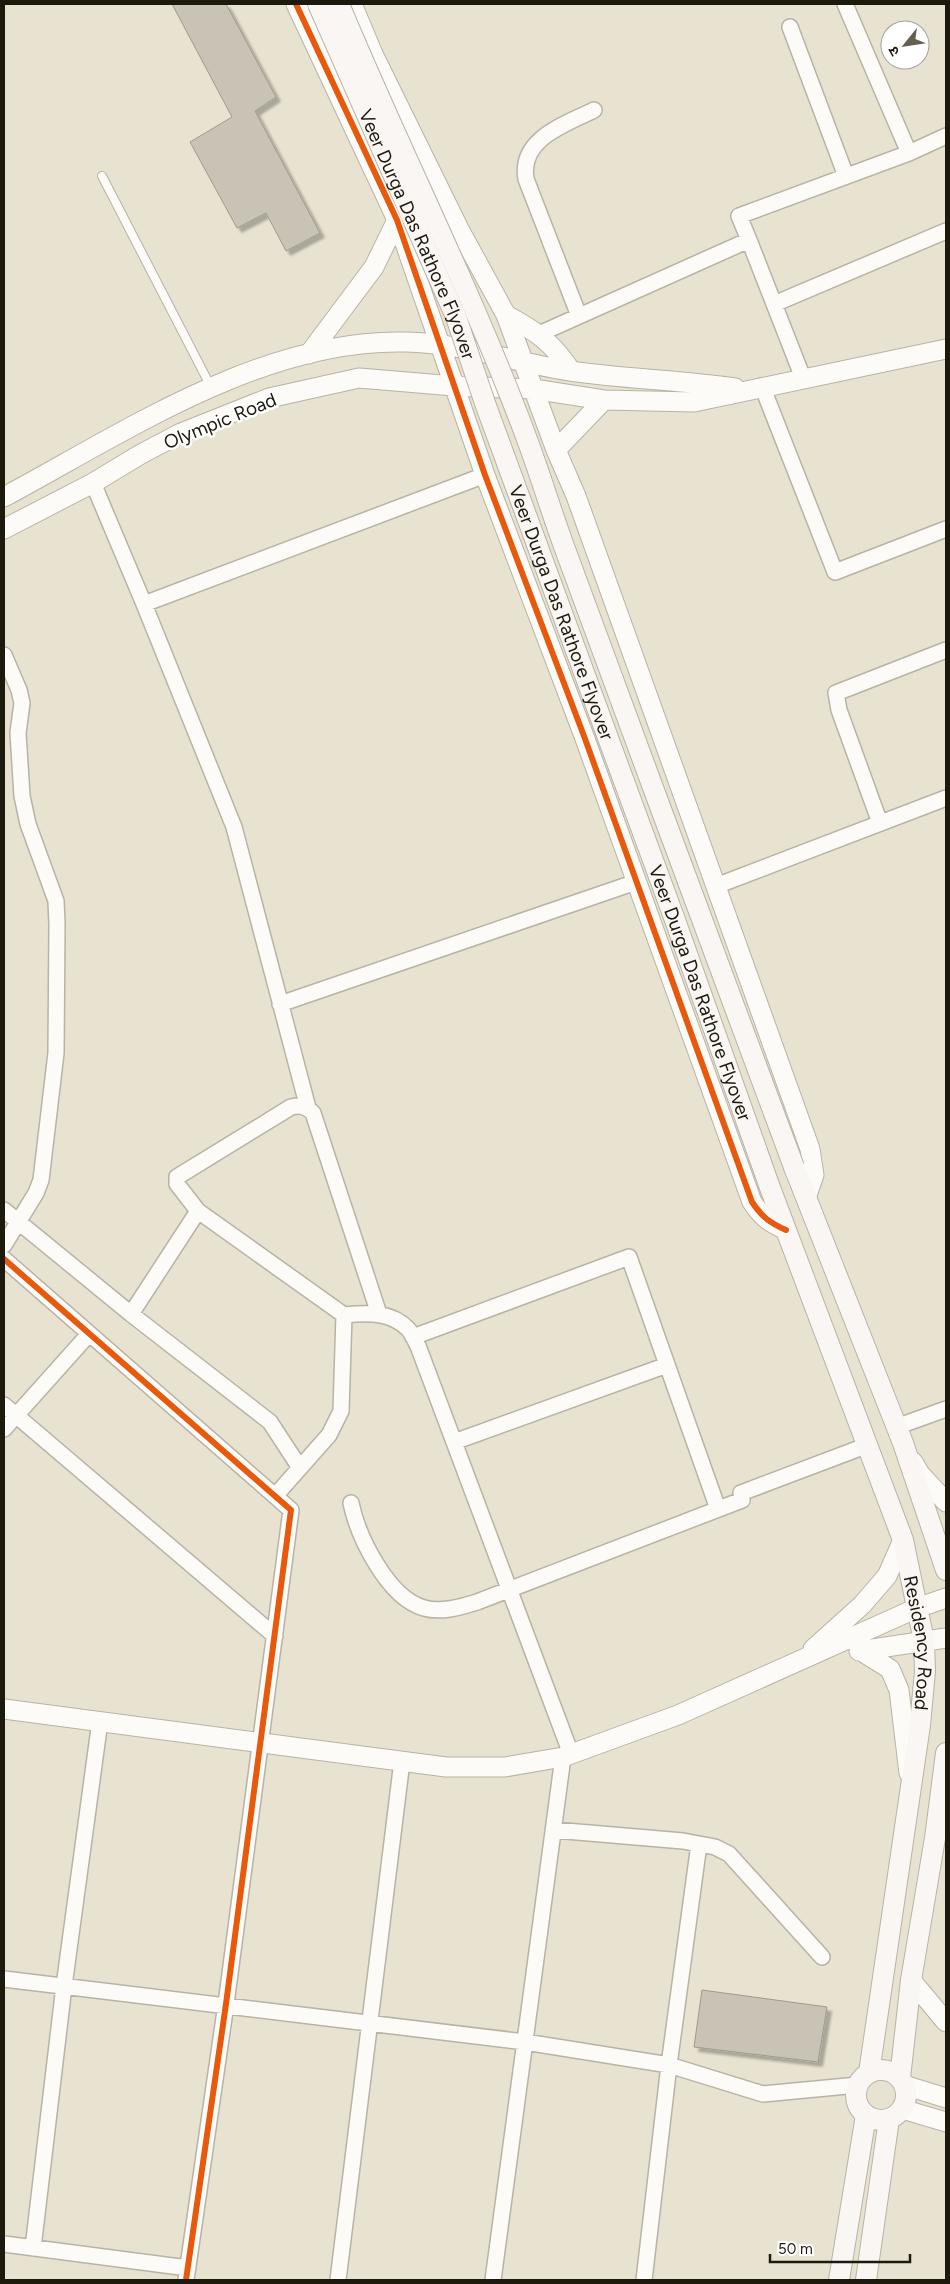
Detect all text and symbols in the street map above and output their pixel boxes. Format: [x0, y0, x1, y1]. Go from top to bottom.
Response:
north arrow [880, 20, 930, 70]
text: उ [884, 43, 904, 59]
street label: Veer Durga Das Rathore Flyover [354, 106, 481, 363]
street label: Olympic Road [160, 388, 280, 454]
street label: Veer Durga Das Rathore Flyover [505, 482, 619, 744]
street label: Veer Durga Das Rathore Flyover [644, 862, 757, 1124]
street label: Residency Road [899, 1573, 937, 1711]
scale bar [770, 2232, 910, 2264]
text: 50 m [778, 2240, 813, 2258]

